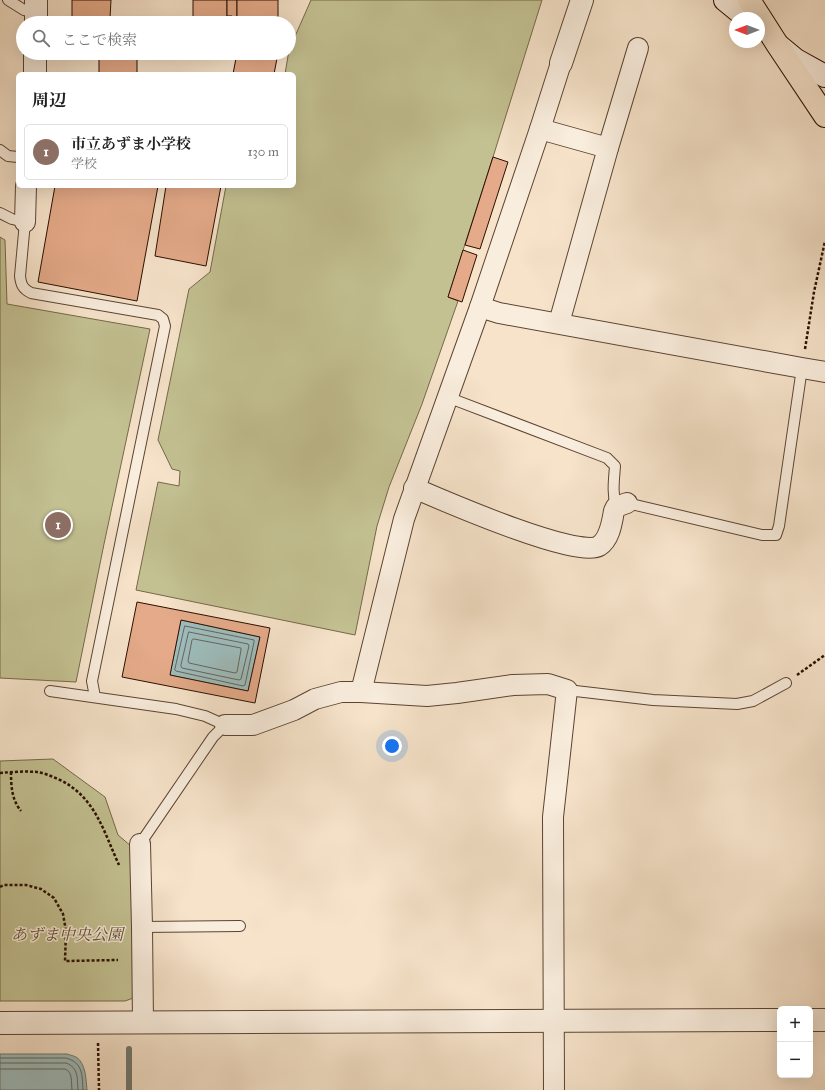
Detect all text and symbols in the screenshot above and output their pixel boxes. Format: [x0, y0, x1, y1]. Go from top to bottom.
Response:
north arrow [729, 12, 765, 48]
search box [16, 16, 296, 60]
icon: search [30, 27, 52, 49]
text: ここで検索 [62, 31, 137, 49]
text: 周辺 [32, 90, 66, 111]
text: 市立あずま小学校 [71, 135, 191, 153]
text: 1 [43, 144, 49, 160]
text: 130 m [247, 144, 279, 160]
text: 学校 [71, 156, 97, 172]
pin: 1 [45, 510, 71, 540]
your location [382, 736, 402, 756]
park label: あずま中央公園 [11, 925, 126, 944]
map controls [777, 1006, 813, 1078]
button: + [777, 1006, 813, 1042]
button: − [777, 1042, 813, 1078]

